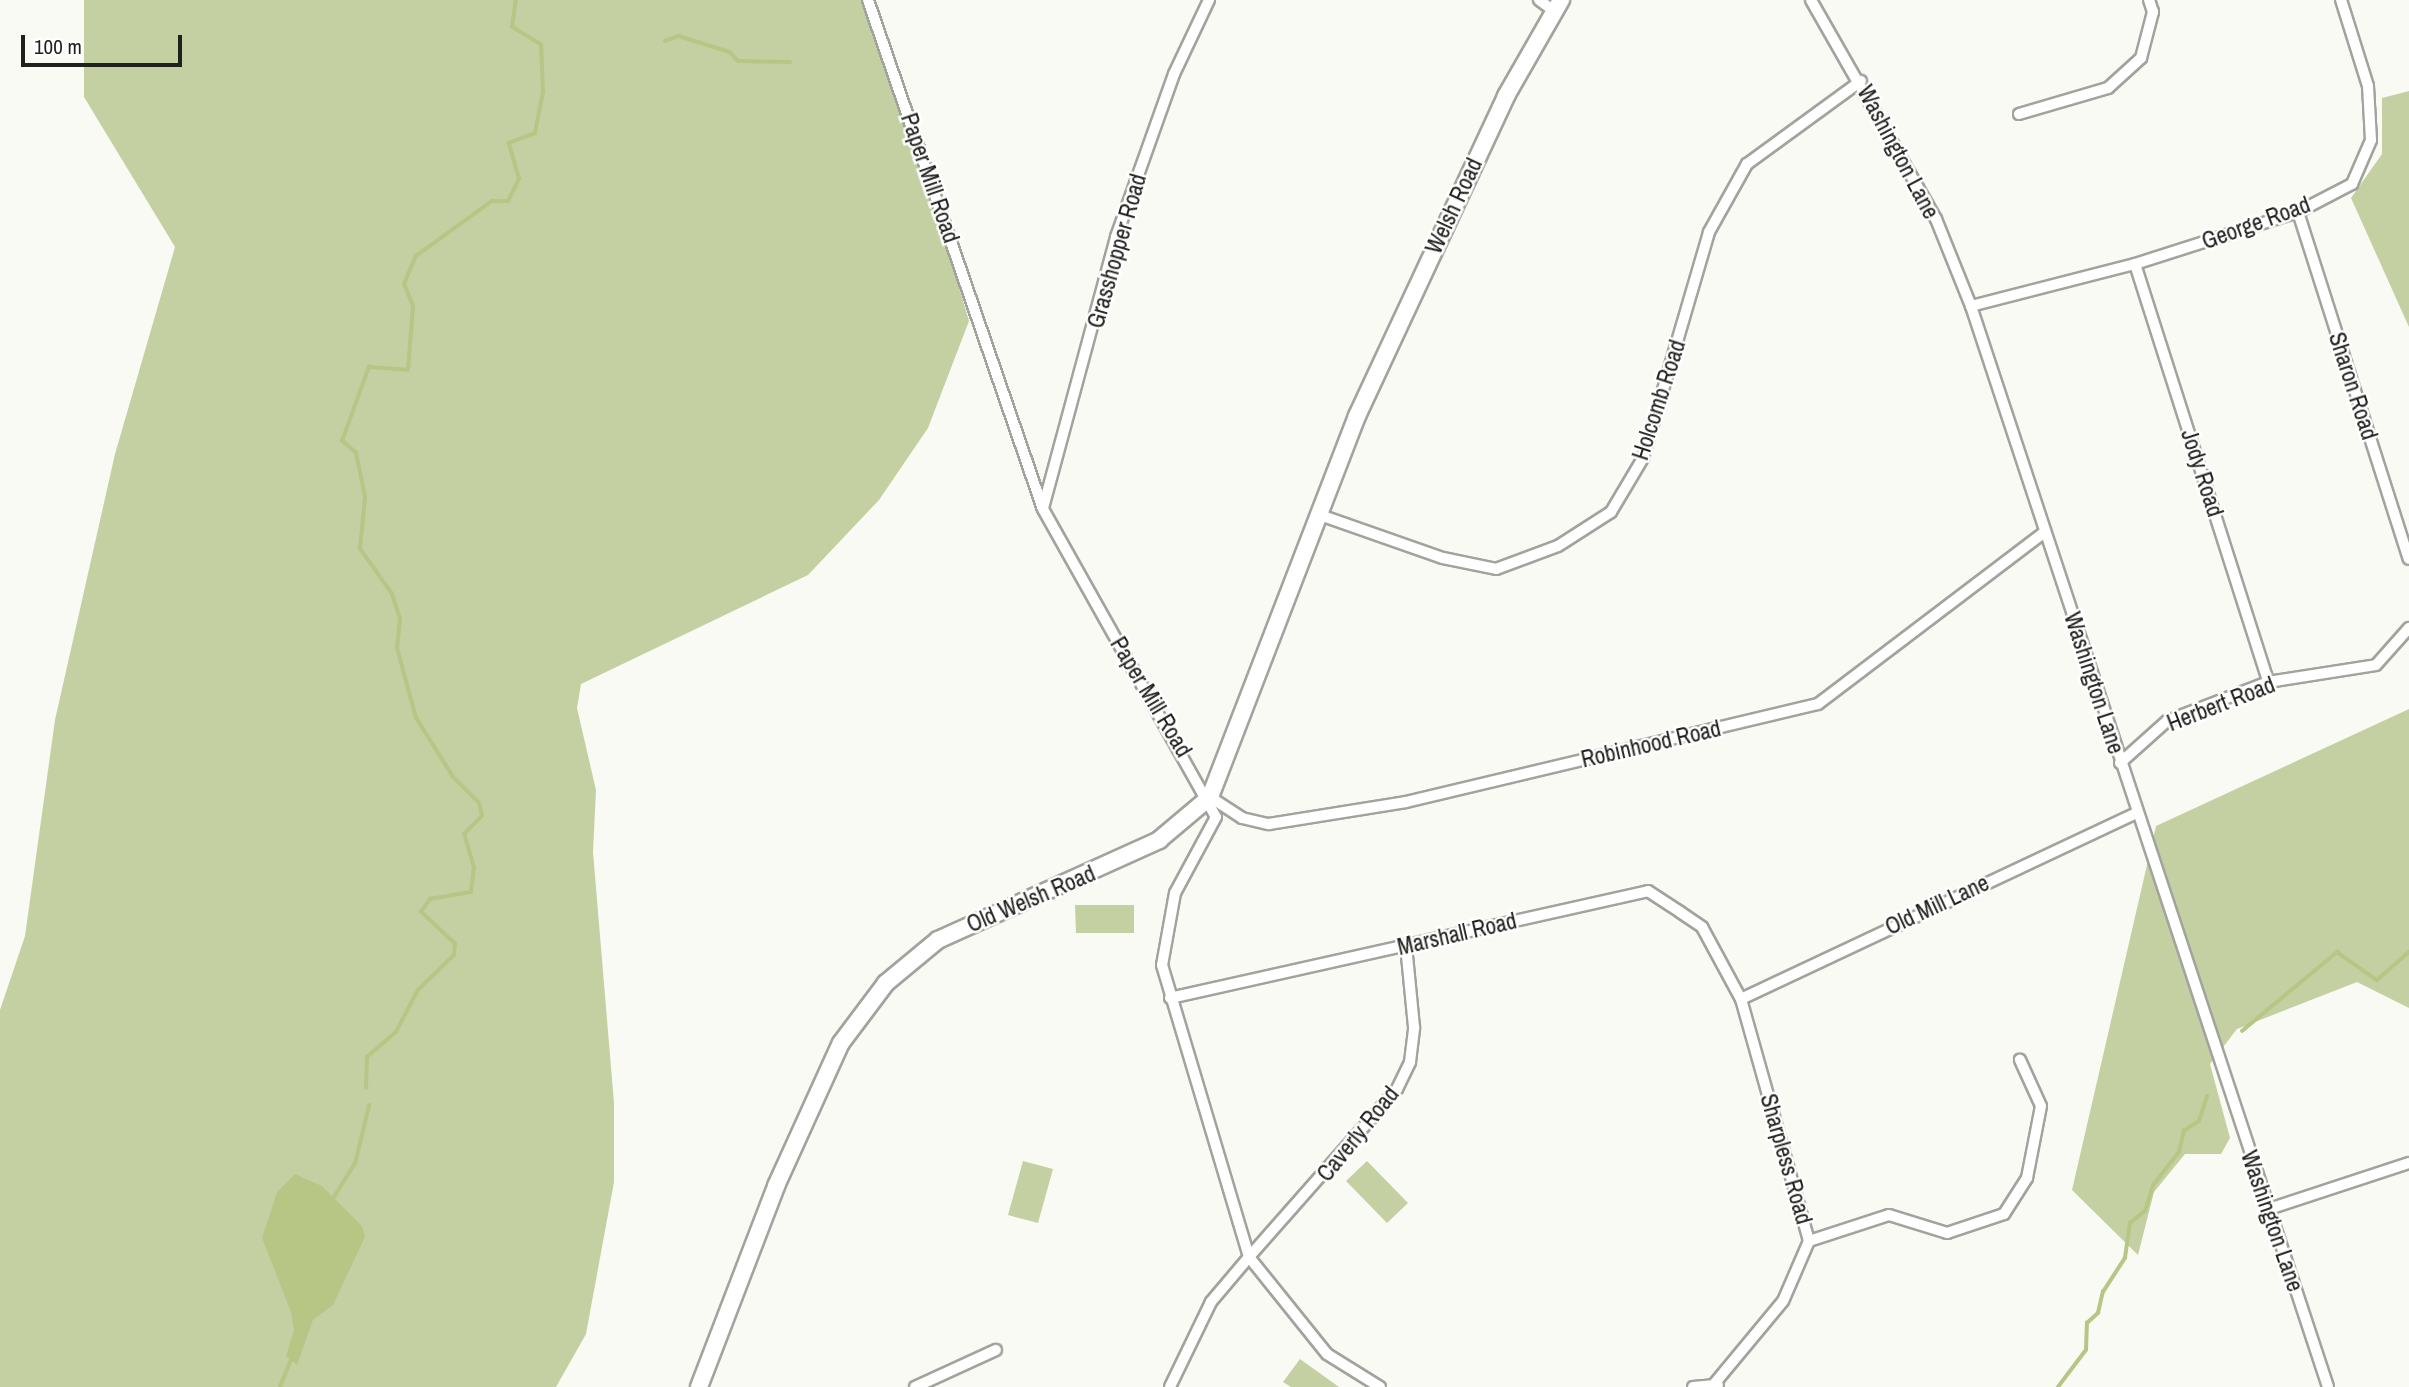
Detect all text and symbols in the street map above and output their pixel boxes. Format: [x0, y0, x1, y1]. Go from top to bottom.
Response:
scale bar [24, 21, 186, 65]
text: 100 m [34, 32, 82, 61]
street label: Washington Lane [1851, 81, 1945, 223]
street label: Paper Mill Road [895, 110, 965, 246]
street label: Welsh Road [1420, 154, 1488, 258]
street label: Grasshopper Road [1082, 171, 1152, 331]
street label: George Road [2198, 191, 2314, 255]
street label: Sharon Road [2323, 329, 2383, 443]
street label: Holcomb Road [1627, 336, 1691, 464]
street label: Jody Road [2175, 426, 2229, 520]
street label: Washington Lane [2058, 609, 2130, 757]
street label: Paper Mill Road [1104, 632, 1198, 762]
street label: Herbert Road [2163, 671, 2279, 737]
street label: Robinhood Road [1578, 715, 1724, 773]
street label: Old Welsh Road [963, 860, 1099, 938]
street label: Old Mill Lane [1881, 869, 1993, 941]
street label: Marshall Road [1395, 907, 1519, 961]
street label: Caverly Road [1311, 1081, 1405, 1187]
street label: Sharpless Road [1754, 1091, 1818, 1227]
street label: Washington Lane [2235, 1147, 2309, 1295]

